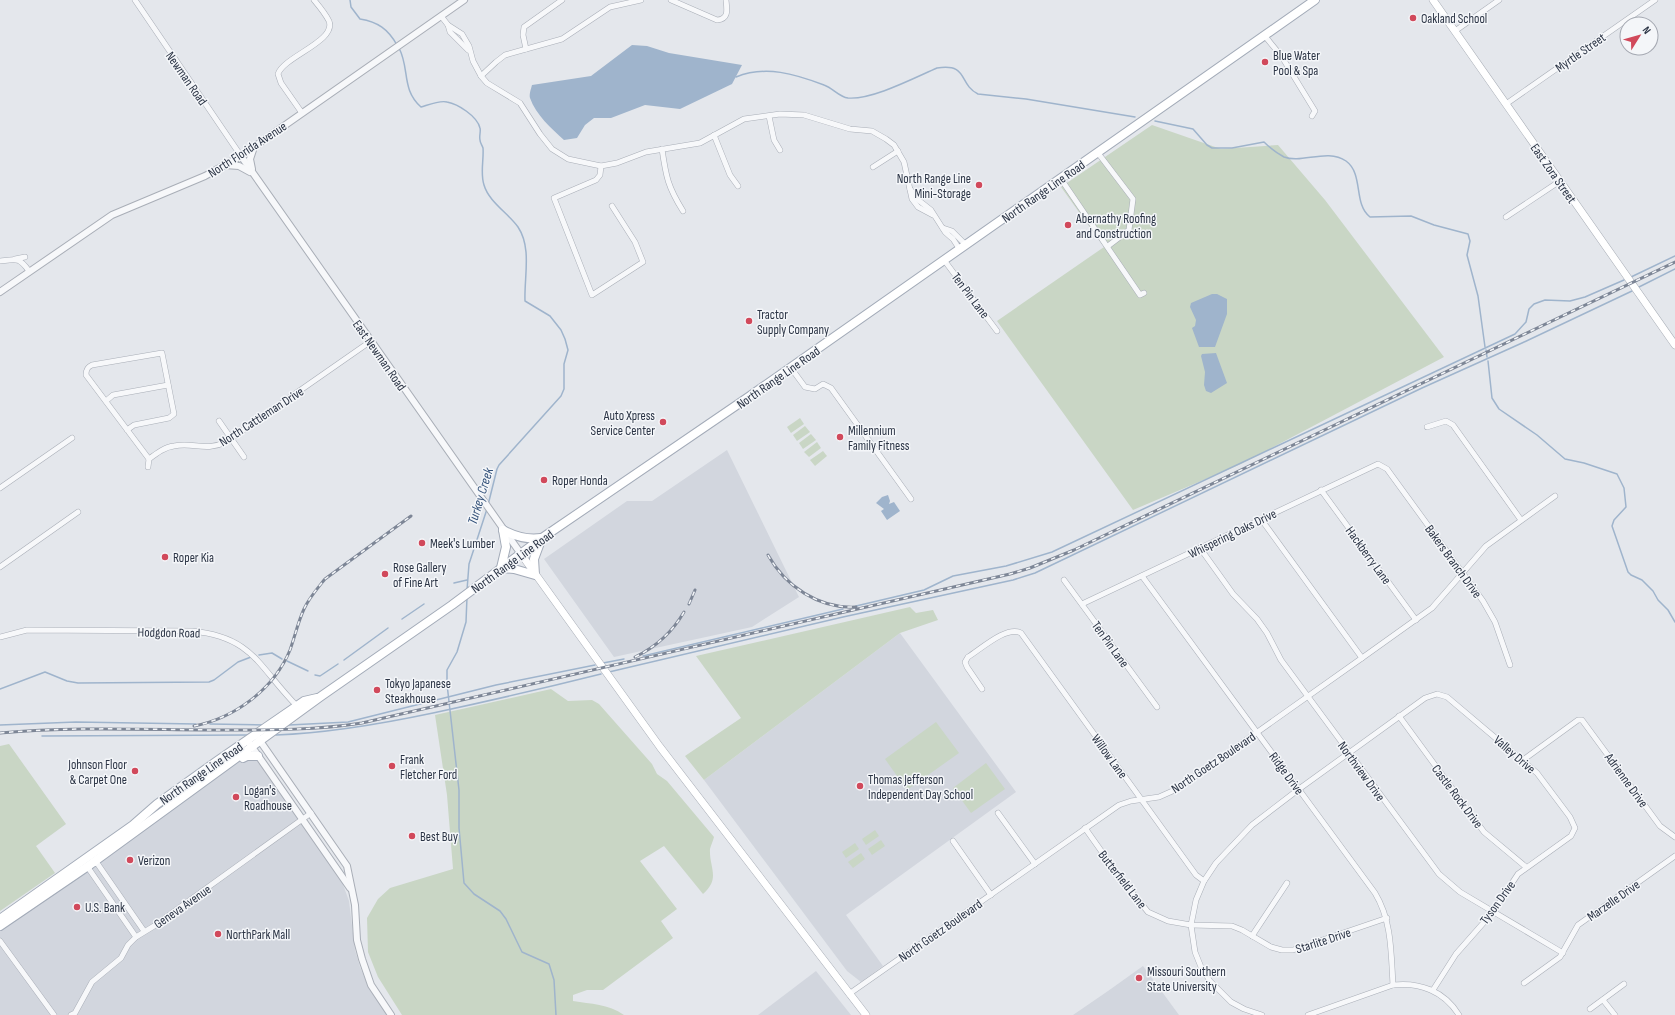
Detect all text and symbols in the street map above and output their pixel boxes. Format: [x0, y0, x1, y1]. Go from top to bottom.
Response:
place label: Oakland School [1421, 11, 1487, 27]
marker: Oakland School [1408, 13, 1418, 23]
north arrow [1619, 16, 1659, 56]
text: N [1640, 24, 1654, 37]
street label: Myrtle Street [1552, 30, 1609, 76]
place label: Blue Water Pool & Spa [1273, 48, 1320, 79]
street label: Newman Road [162, 49, 210, 108]
marker: Blue Water Pool & Spa [1260, 57, 1270, 67]
street label: North Florida Avenue [205, 118, 290, 181]
street label: East Zora Street [1527, 141, 1580, 207]
street label: North Range Line Road [999, 157, 1088, 227]
place label: North Range Line Mini-Storage [897, 171, 971, 202]
marker: North Range Line Mini-Storage [974, 180, 984, 190]
place label: Abernathy Roofing and Construction [1075, 211, 1156, 242]
marker: Abernathy Roofing and Construction [1063, 220, 1073, 230]
street label: Ten Pin Lane [948, 269, 993, 322]
place label: Tractor Supply Company [757, 307, 829, 338]
marker: Tractor Supply Company [744, 316, 754, 326]
street label: East Newman Road [349, 317, 409, 394]
street label: North Range Line Road [734, 343, 823, 413]
street label: North Cattleman Drive [216, 383, 307, 450]
place label: Auto Xpress Service Center [591, 408, 655, 439]
marker: Auto Xpress Service Center [658, 417, 668, 427]
place label: Millennium Family Fitness [848, 423, 910, 454]
marker: Millennium Family Fitness [835, 432, 845, 442]
water label: Turkey Creek [464, 465, 497, 527]
place label: Roper Honda [552, 473, 608, 489]
marker: Roper Honda [539, 475, 549, 485]
street label: Whispering Oaks Drive [1186, 506, 1279, 562]
street label: Bakers Branch Drive [1421, 522, 1485, 601]
street label: Hackberry Lane [1342, 524, 1395, 588]
street label: North Range Line Road [468, 527, 557, 597]
place label: Meek's Lumber [430, 536, 495, 552]
marker: Meek's Lumber [417, 538, 427, 548]
place label: Roper Kia [173, 550, 214, 566]
marker: Roper Kia [160, 552, 170, 562]
place label: Rose Gallery of Fine Art [393, 560, 447, 591]
marker: Rose Gallery of Fine Art [380, 569, 390, 579]
street label: Ten Pin Lane [1088, 618, 1132, 671]
street label: Hodgdon Road [138, 624, 200, 642]
place label: Tokyo Japanese Steakhouse [385, 676, 451, 707]
marker: Tokyo Japanese Steakhouse [372, 685, 382, 695]
street label: North Goetz Boulevard [1168, 729, 1259, 797]
street label: Willow Lane [1088, 731, 1131, 782]
street label: Valley Drive [1490, 732, 1539, 777]
street label: North Range Line Road [157, 739, 246, 809]
street label: Northview Drive [1334, 739, 1388, 805]
street label: Ridge Drive [1265, 749, 1307, 798]
street label: Adrienne Drive [1601, 749, 1651, 811]
place label: Frank Fletcher Ford [400, 752, 457, 783]
place label: Johnson Floor & Carpet One [67, 757, 127, 788]
marker: Frank Fletcher Ford [387, 761, 397, 771]
street label: Castle Rock Drive [1428, 762, 1486, 832]
marker: Johnson Floor & Carpet One [130, 766, 140, 776]
place label: Thomas Jefferson Independent Day School [868, 772, 973, 803]
marker: Thomas Jefferson Independent Day School [855, 781, 865, 791]
place label: Logan's Roadhouse [244, 783, 292, 814]
marker: Logan's Roadhouse [231, 792, 241, 802]
place label: Best Buy [420, 829, 458, 845]
marker: Best Buy [407, 831, 417, 841]
street label: Butterfield Lane [1094, 847, 1150, 912]
place label: Verizon [138, 853, 170, 869]
marker: Verizon [125, 855, 135, 865]
street label: Marzelle Drive [1584, 877, 1643, 925]
street label: Tyson Drive [1477, 878, 1519, 928]
street label: Geneva Avenue [151, 881, 214, 932]
street label: North Goetz Boulevard [896, 896, 985, 966]
place label: U.S. Bank [85, 900, 125, 916]
marker: U.S. Bank [72, 902, 82, 912]
street label: Starlite Drive [1294, 925, 1353, 957]
place label: NorthPark Mall [226, 927, 290, 943]
marker: NorthPark Mall [213, 929, 223, 939]
place label: Missouri Southern State University [1147, 964, 1226, 995]
marker: Missouri Southern State University [1134, 973, 1144, 983]

